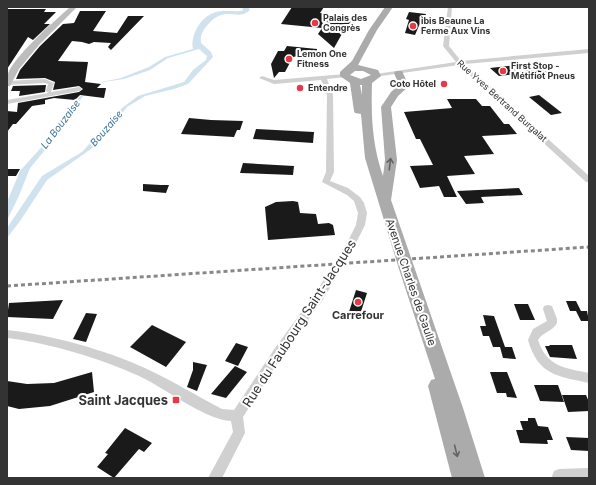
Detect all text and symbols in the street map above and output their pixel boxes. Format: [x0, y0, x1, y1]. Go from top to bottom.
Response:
place label: Palais des Congrès [323, 12, 367, 33]
place label: ibis Beaune La Ferme Aux Vins [421, 15, 490, 36]
marker: Palais des Congrès [310, 18, 320, 28]
marker: ibis Beaune La Ferme Aux Vins [408, 21, 418, 31]
place label: Lemon One Fitness [297, 48, 347, 69]
marker: Lemon One Fitness [284, 54, 294, 64]
street label: Rue Yves Bertrand Burgalat [455, 57, 550, 144]
place label: First Stop - Métifiot Pneus [511, 60, 575, 81]
marker: First Stop - Métifiot Pneus [498, 66, 508, 76]
place label: Coto Hôtel [390, 78, 436, 89]
marker: Coto Hôtel [439, 79, 449, 89]
place label: Entendre [308, 82, 348, 93]
marker: Entendre [295, 83, 305, 93]
water label: La Bouzaise [38, 97, 82, 151]
water label: Bouzaise [87, 107, 125, 148]
one-way arrow [387, 158, 394, 171]
street label: Avenue Charles de Gaulle [383, 217, 439, 347]
street label: Rue du Faubourg Saint-Jacques [239, 236, 359, 410]
marker: Carrefour [353, 297, 363, 307]
place label: Carrefour [332, 308, 385, 322]
place label: Saint Jacques [78, 392, 168, 408]
marker: Saint Jacques [171, 395, 181, 405]
one-way arrow [453, 444, 461, 457]

